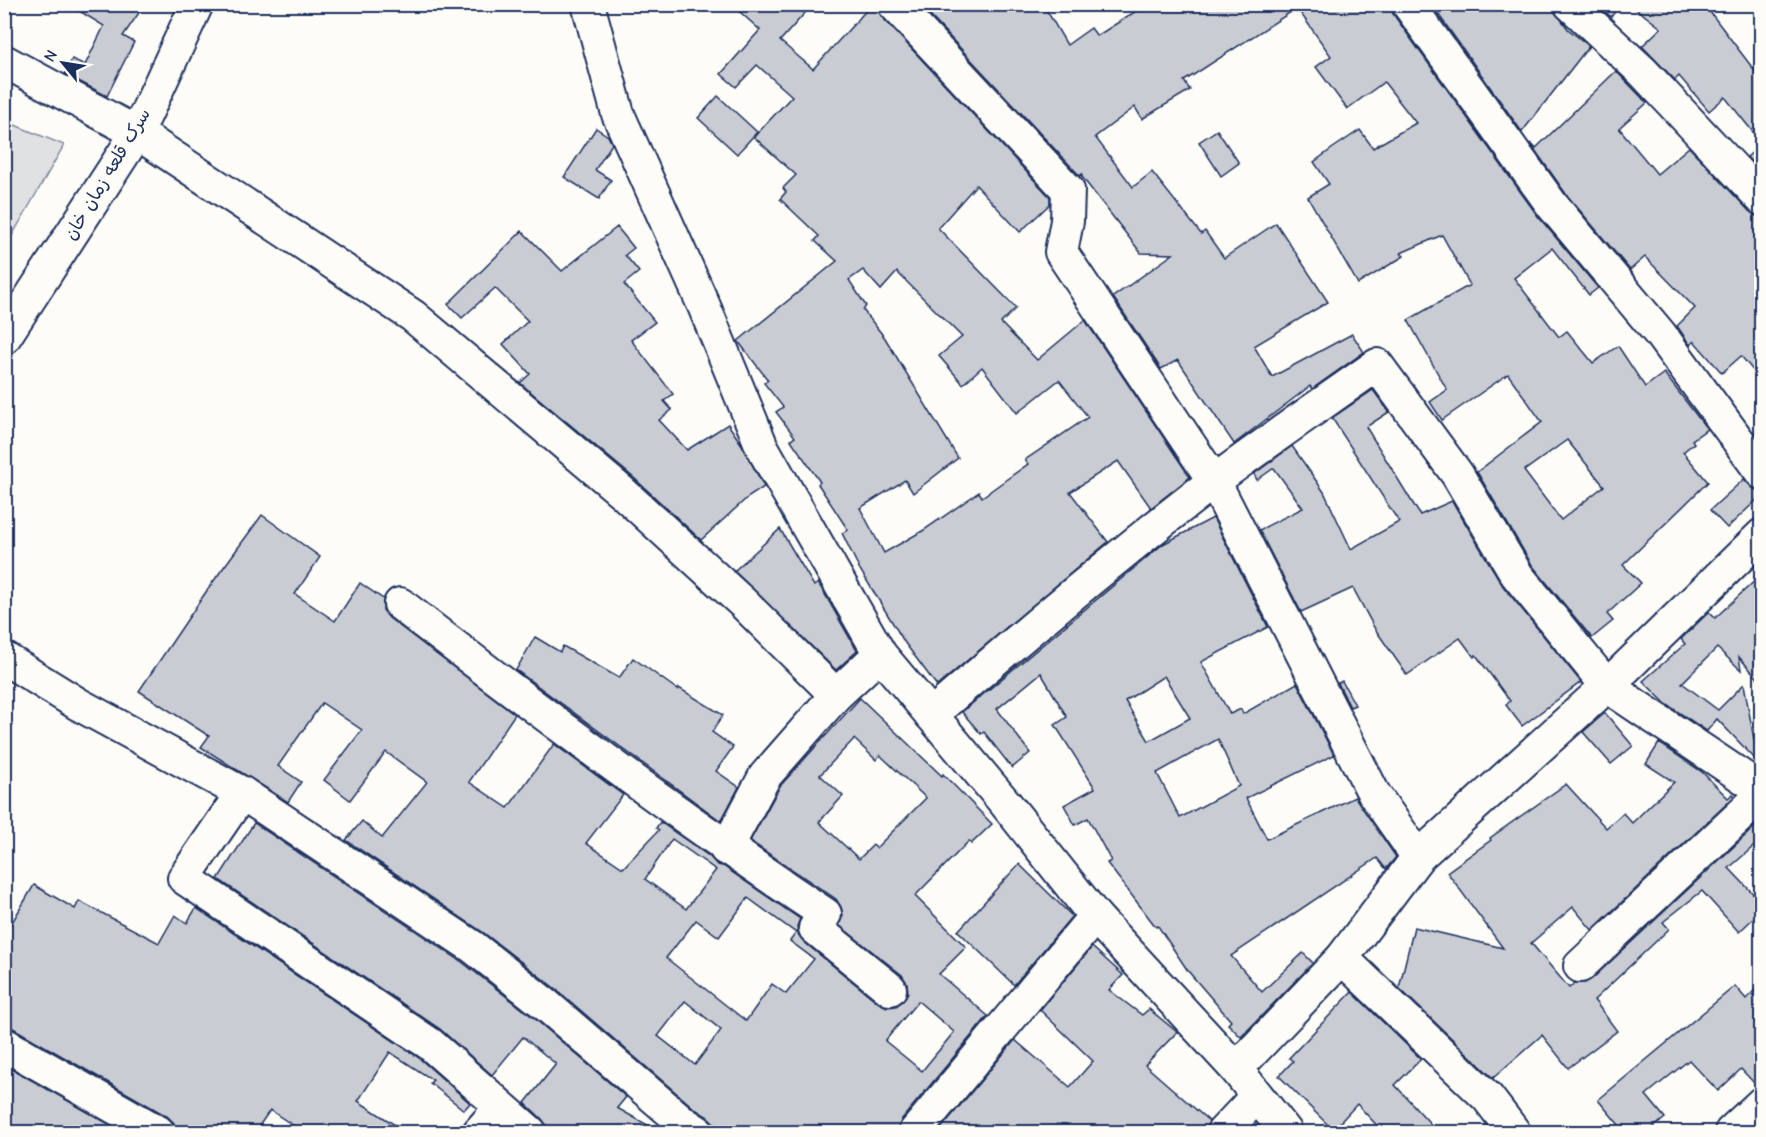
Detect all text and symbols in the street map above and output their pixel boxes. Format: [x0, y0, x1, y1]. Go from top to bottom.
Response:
north arrow [33, 33, 93, 93]
text: N [40, 47, 61, 65]
street label: سرک قلعه زمان خان [60, 105, 155, 244]

